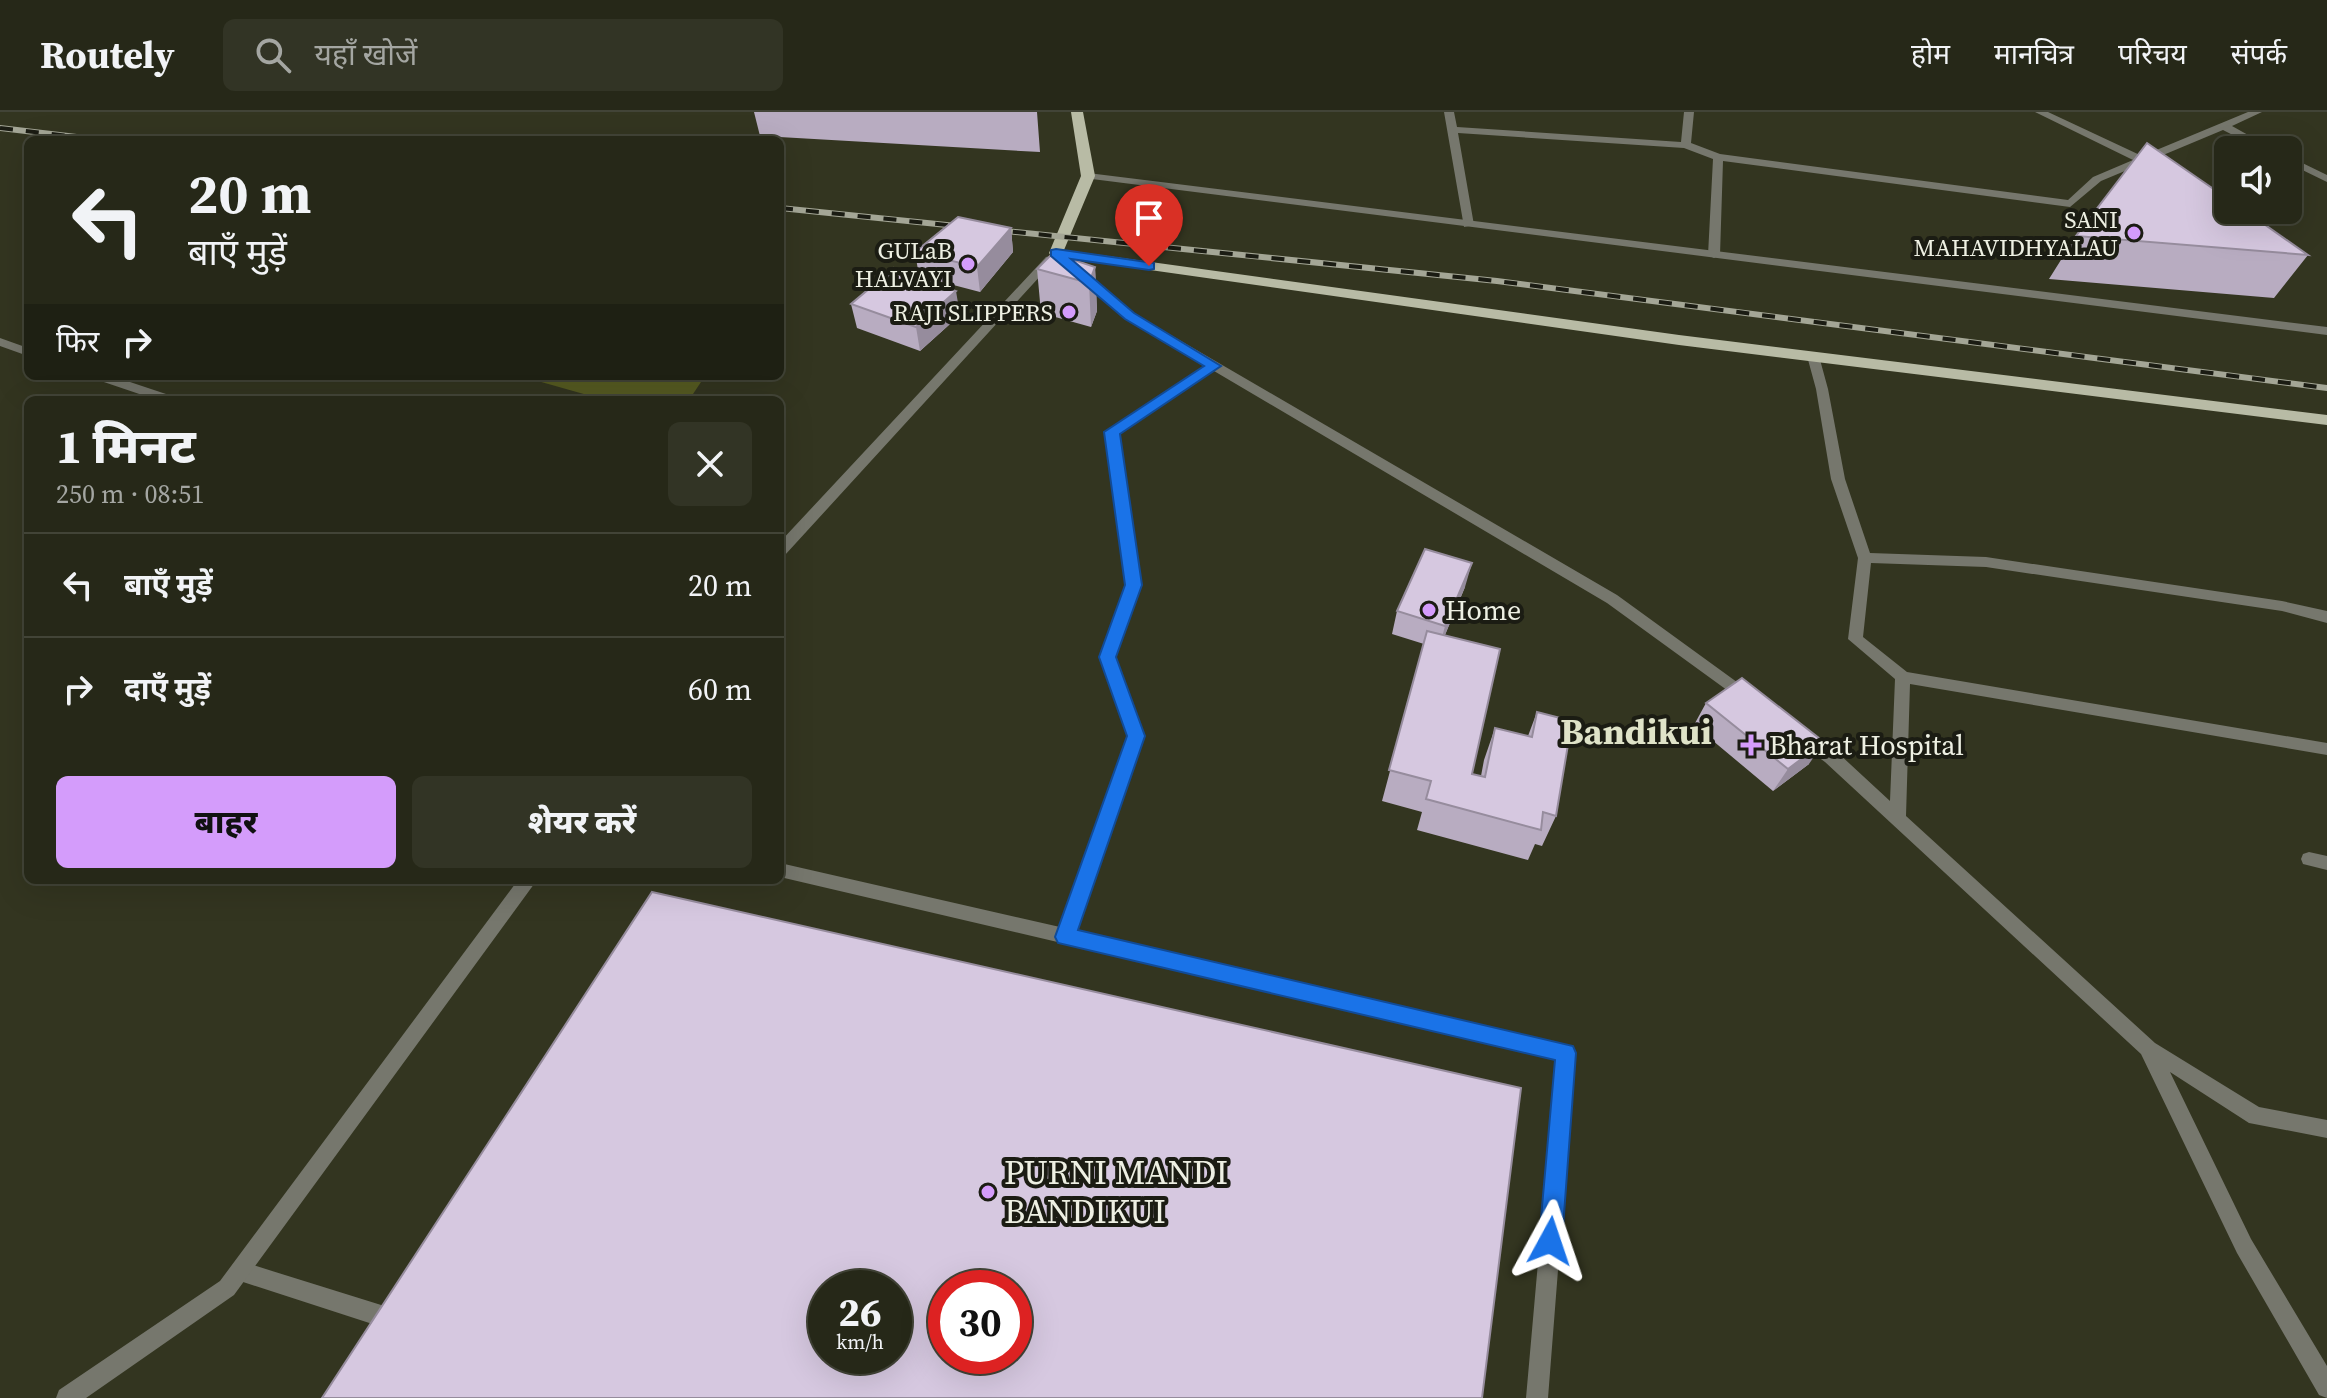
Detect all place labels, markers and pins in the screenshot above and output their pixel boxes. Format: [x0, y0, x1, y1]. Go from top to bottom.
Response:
pin [1115, 184, 1183, 266]
place label: SANI MAHAVIDHYALAU [1914, 203, 2118, 264]
marker: SANI MAHAVIDHYALAU [2125, 224, 2143, 242]
place label: GULaB HALVAYI [855, 234, 952, 295]
marker: GULaB HALVAYI [959, 255, 977, 273]
place label: RAJI SLIPPERS [893, 296, 1053, 329]
marker: RAJI SLIPPERS [1060, 303, 1078, 321]
place label: Home [1445, 591, 1521, 629]
marker: Home [1420, 601, 1438, 619]
place label: Bharat Hospital [1769, 726, 1964, 764]
marker: Bharat Hospital [1740, 734, 1762, 756]
place label: PURNI MANDI BANDIKUI [1004, 1149, 1228, 1234]
marker: PURNI MANDI BANDIKUI [979, 1183, 997, 1201]

